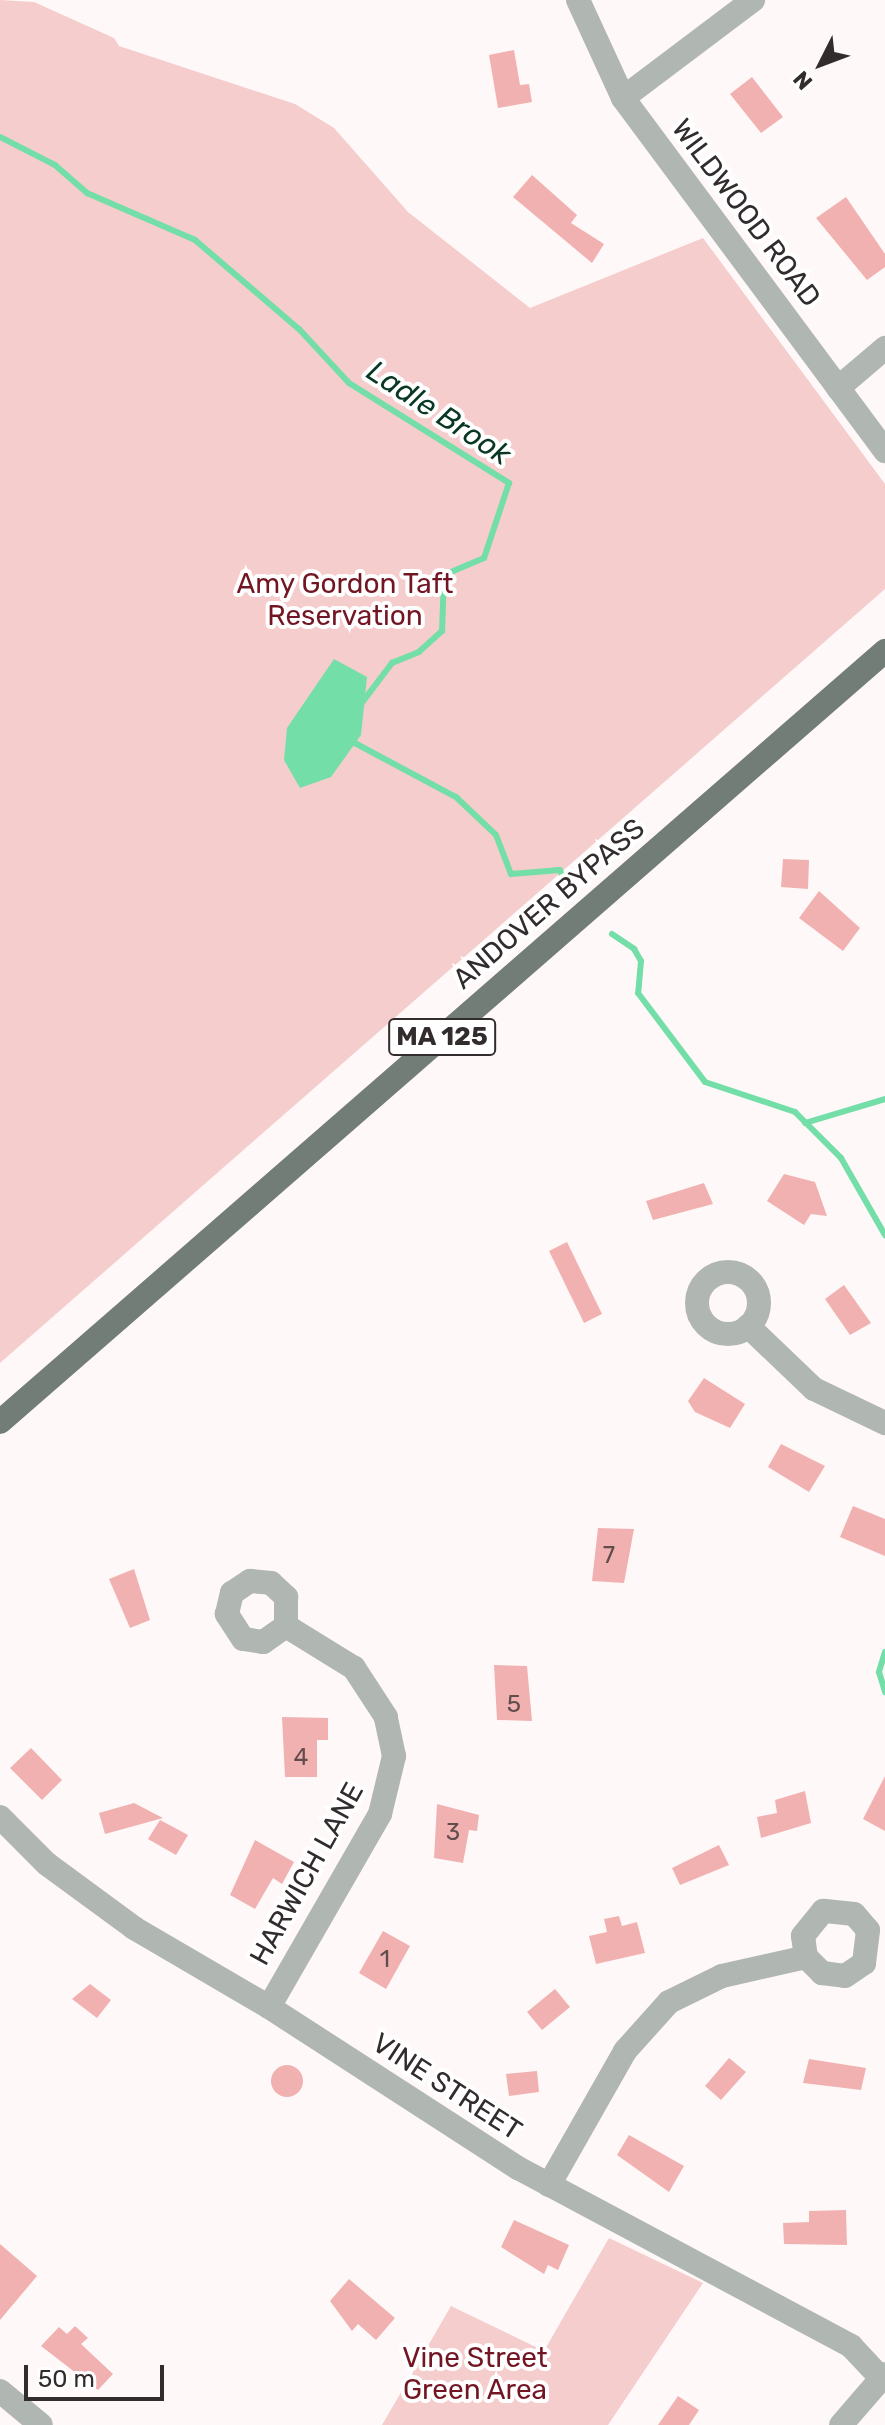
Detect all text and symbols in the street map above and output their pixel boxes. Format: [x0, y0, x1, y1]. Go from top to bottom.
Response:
north arrow [781, 24, 861, 104]
text: N [787, 65, 818, 95]
street label: WILDWOOD ROAD [665, 113, 827, 313]
water label: Ladle Brook [360, 353, 518, 473]
park label: Amy Gordon Taft Reservation [236, 567, 454, 633]
street label: ANDOVER BYPASS [446, 812, 652, 996]
road number: MA 125 [386, 1015, 498, 1059]
house number: 7 [603, 1542, 615, 1570]
house number: 5 [507, 1691, 521, 1719]
house number: 4 [294, 1744, 308, 1772]
street label: HARWICH LANE [243, 1777, 371, 1971]
house number: 3 [446, 1819, 460, 1847]
house number: 1 [380, 1946, 390, 1974]
street label: VINE STREET [366, 2026, 528, 2148]
park label: Vine Street Green Area [402, 2341, 548, 2407]
scale bar [28, 2349, 168, 2399]
text: 50 m [38, 2365, 95, 2393]

